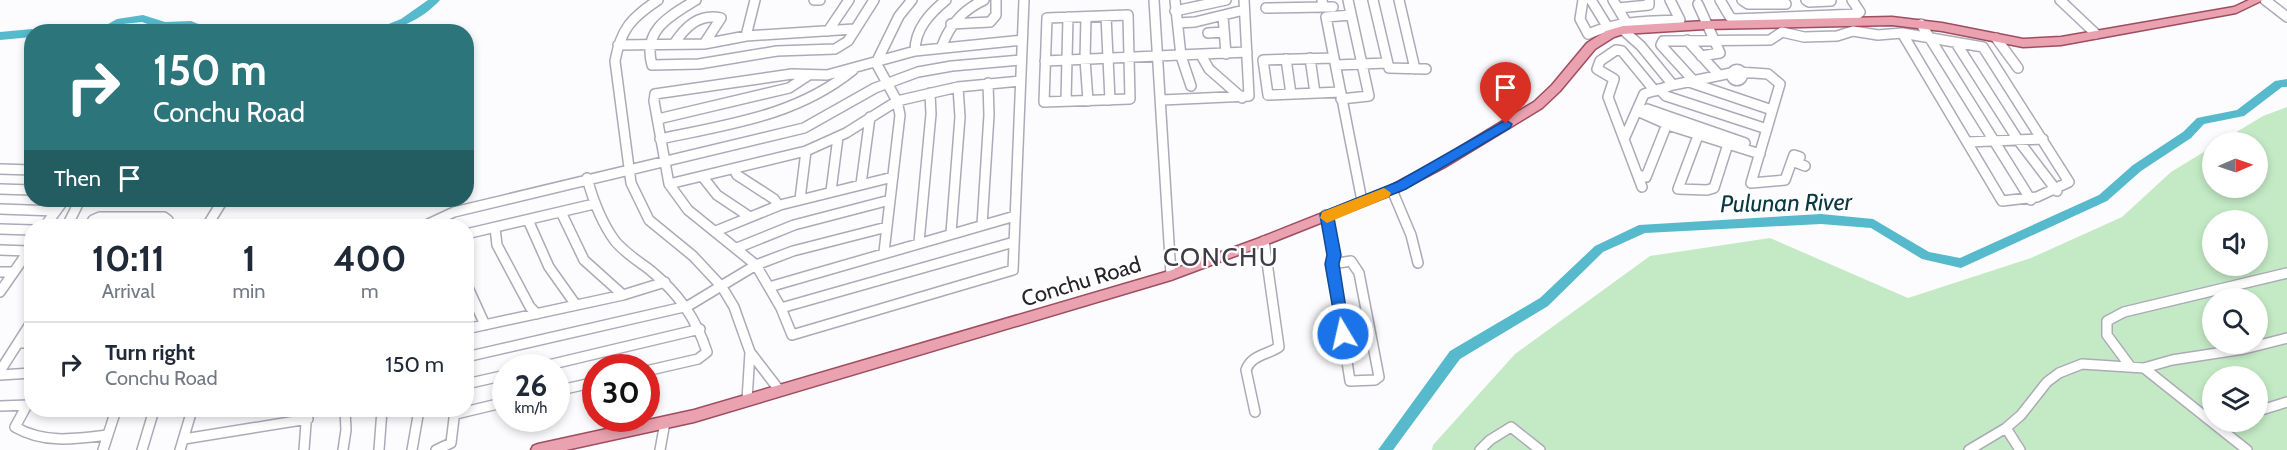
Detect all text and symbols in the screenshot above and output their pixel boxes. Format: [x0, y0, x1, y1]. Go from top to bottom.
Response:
text: 150 m [153, 44, 267, 96]
icon: right [54, 48, 132, 126]
pin [1480, 62, 1531, 124]
icon: arrive [1489, 71, 1522, 104]
text: Conchu Road [153, 96, 305, 129]
north arrow [2202, 132, 2268, 198]
map controls [2202, 132, 2268, 432]
icon: arrive [113, 162, 146, 195]
text: Then [54, 165, 101, 192]
water label: Pulunan River [1720, 187, 1854, 218]
button: sound [2202, 210, 2268, 276]
text: 10:11 [92, 236, 165, 280]
text: 1 [242, 236, 256, 280]
text: 400 [333, 236, 406, 280]
district label: CONCHU [1163, 241, 1279, 273]
street label: Conchu Road [1018, 250, 1144, 312]
text: Arrival [102, 279, 155, 303]
text: min [233, 279, 266, 303]
text: m [361, 279, 379, 303]
button: search [2202, 288, 2268, 354]
position arrow [1311, 302, 1375, 366]
text: Turn right [105, 339, 195, 366]
icon: right [54, 348, 87, 381]
text: 150 m [385, 351, 444, 378]
speed limit sign: 30 [582, 354, 660, 432]
text: Conchu Road [105, 366, 218, 390]
button: layers [2202, 366, 2268, 432]
text: 26 [515, 367, 547, 404]
text: km/h [515, 399, 547, 417]

